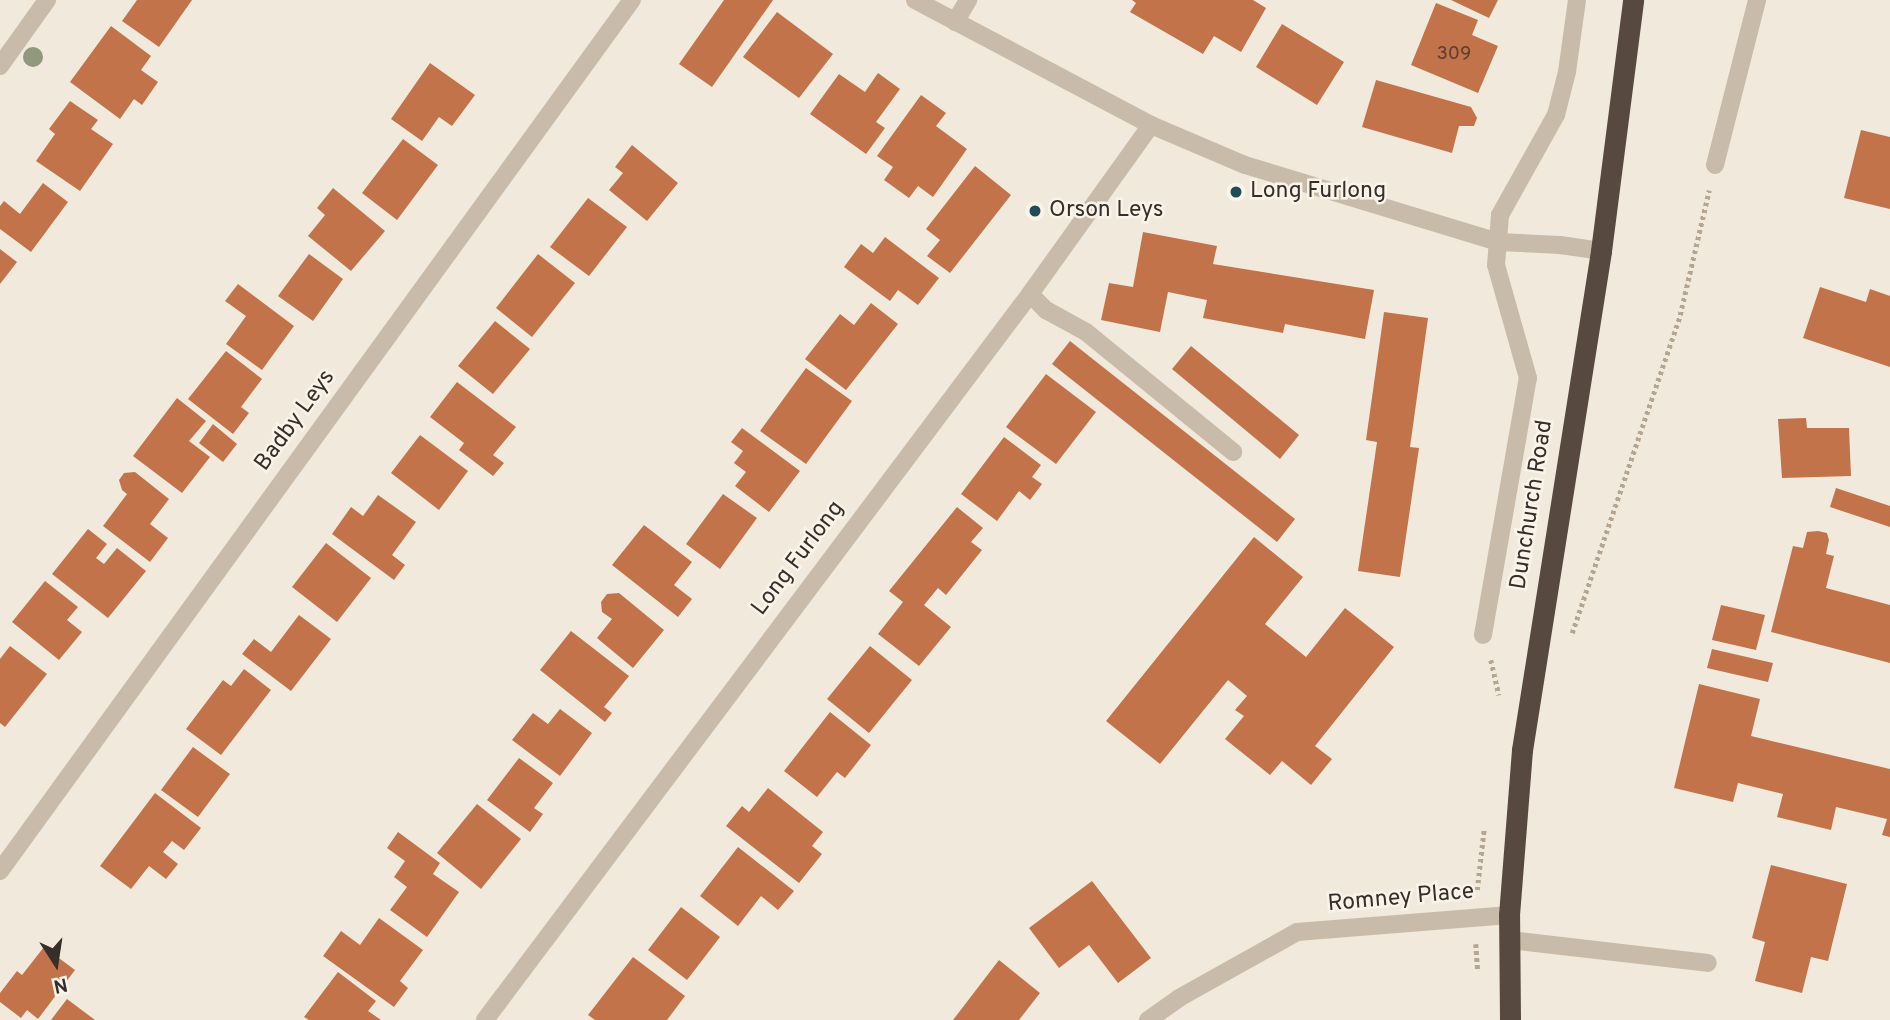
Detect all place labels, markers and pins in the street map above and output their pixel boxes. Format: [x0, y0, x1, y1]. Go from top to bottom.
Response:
place label: Long Furlong [1250, 178, 1386, 206]
marker: Long Furlong [1228, 184, 1244, 200]
place label: Orson Leys [1049, 197, 1163, 225]
marker: Orson Leys [1027, 203, 1043, 219]

